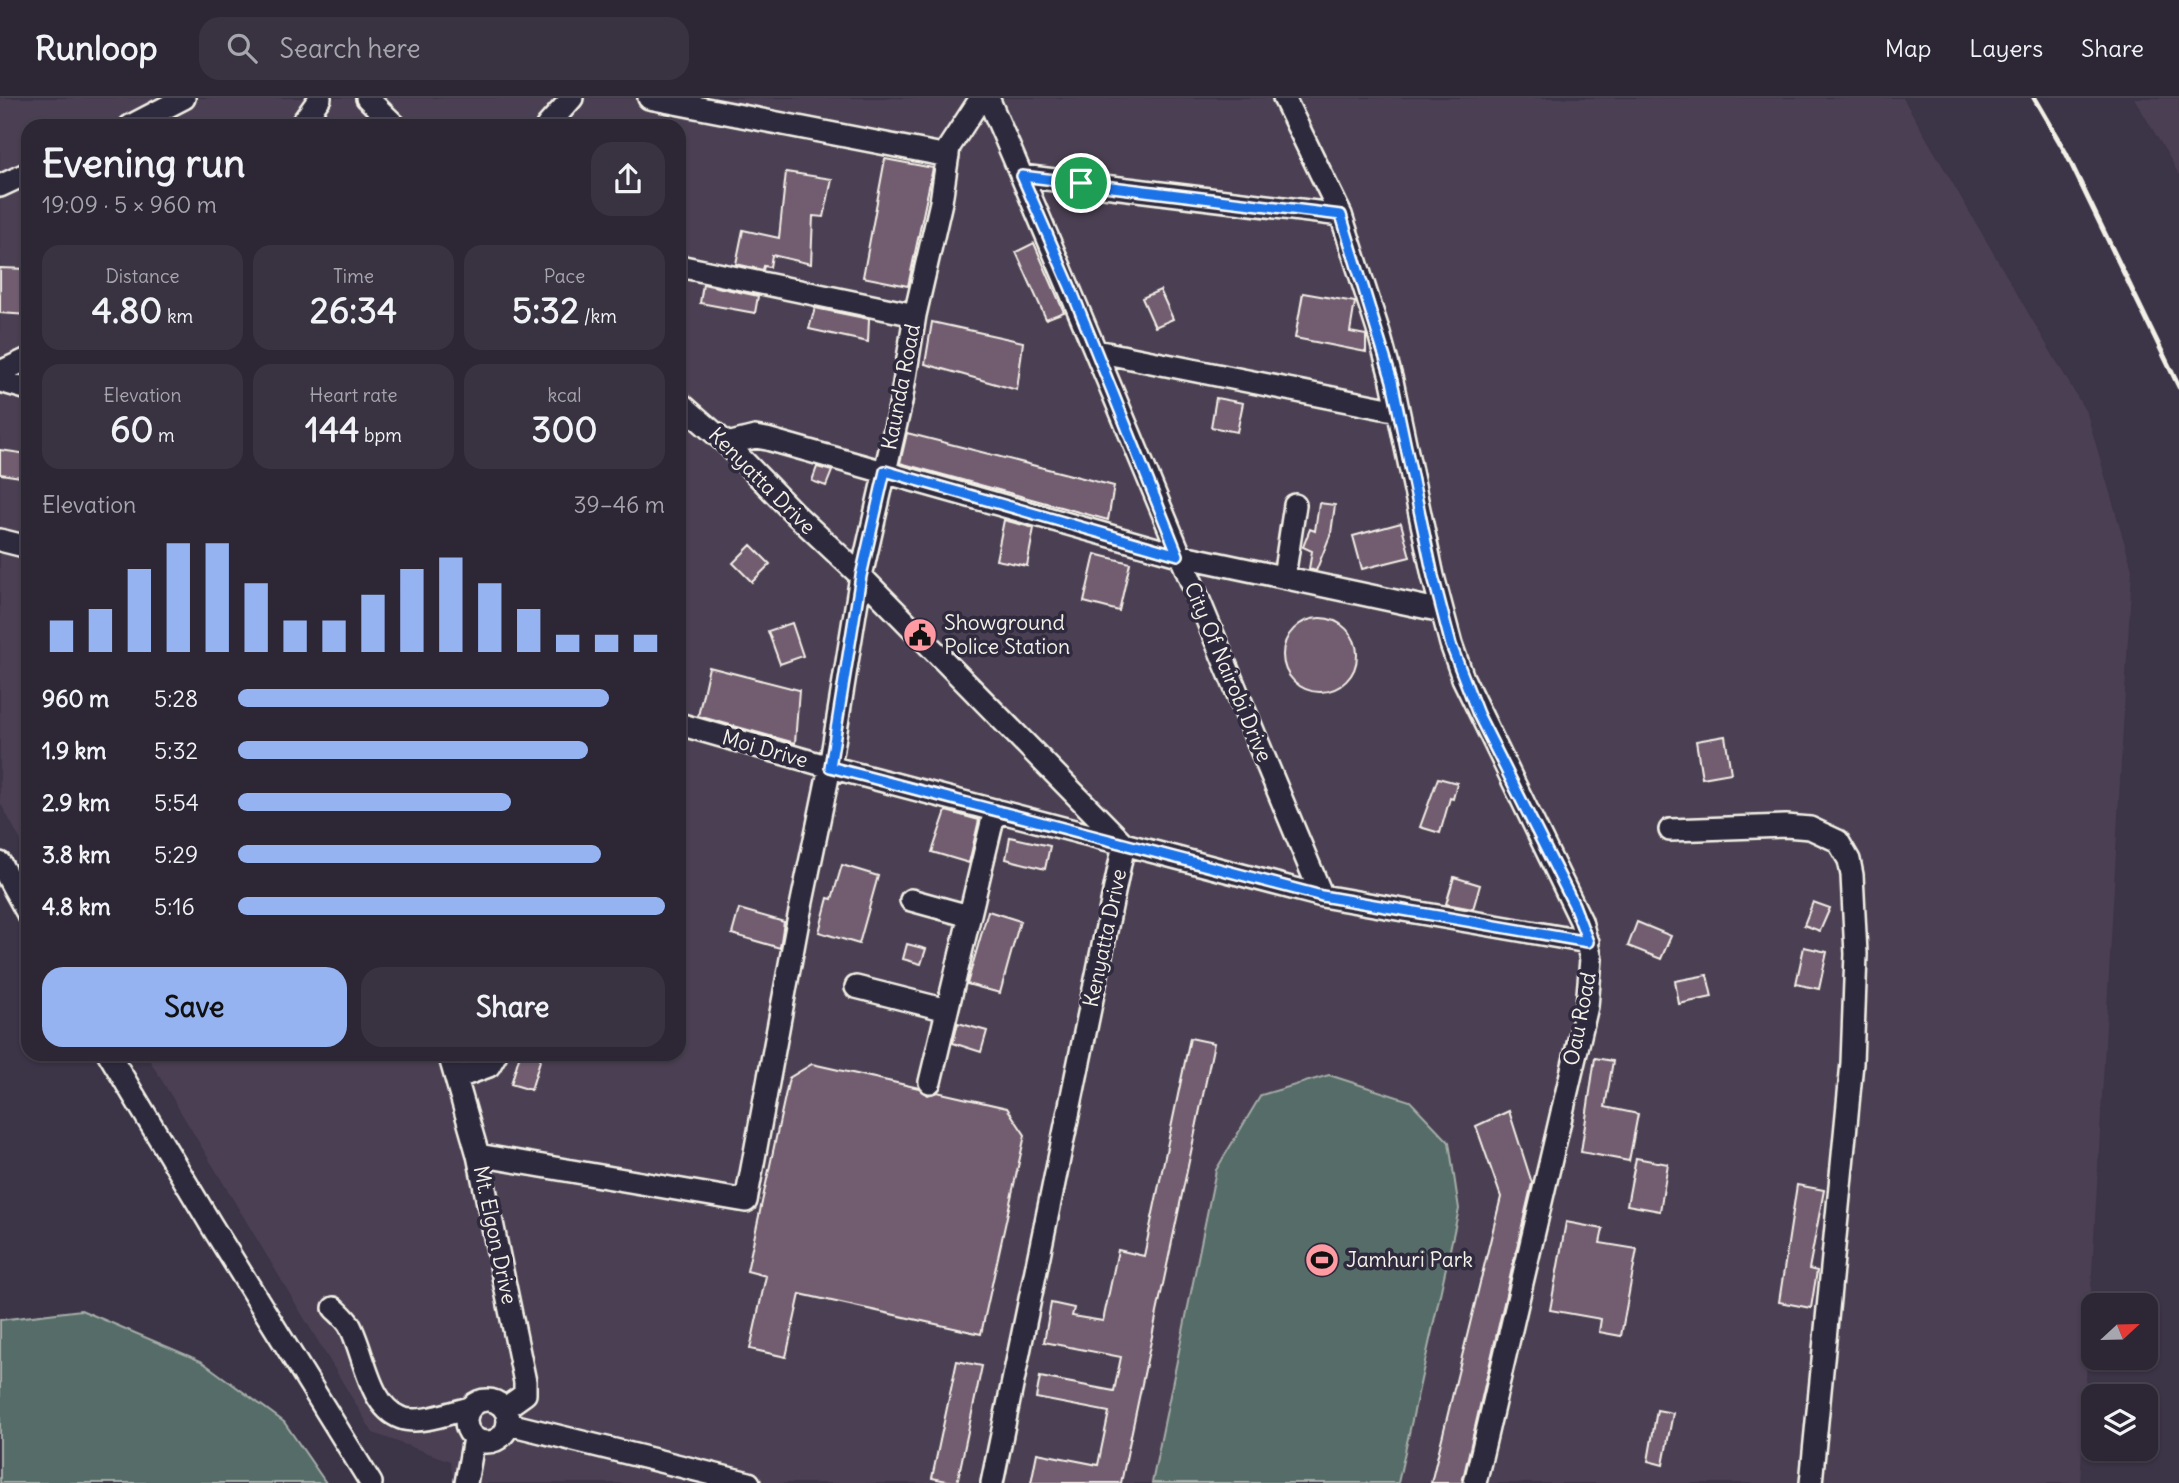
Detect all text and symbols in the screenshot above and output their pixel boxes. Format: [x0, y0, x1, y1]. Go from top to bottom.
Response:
search box [199, 17, 689, 80]
text: Runloop [35, 27, 157, 69]
icon: search [223, 29, 261, 67]
text: Search here [279, 32, 420, 65]
text: Map [1885, 33, 1931, 63]
text: Layers [1969, 33, 2043, 63]
text: Share [2081, 33, 2144, 63]
text: Evening run [42, 140, 245, 187]
button: share [591, 142, 665, 216]
pin [1051, 153, 1111, 213]
icon: arrive [1062, 164, 1100, 202]
text: 19:09 · 5 × 960 m [42, 190, 217, 219]
text: Distance [105, 264, 180, 288]
text: Time [333, 264, 374, 288]
text: Pace [544, 264, 585, 288]
text: 4.80 [92, 288, 162, 332]
text: 26:34 [310, 288, 397, 332]
text: 5:32 [512, 288, 579, 332]
text: km [162, 304, 193, 328]
text: /km [579, 304, 617, 328]
street label: Kaunda Road [875, 322, 926, 452]
text: Elevation [104, 383, 181, 407]
text: Heart rate [309, 383, 398, 407]
text: kcal [547, 383, 582, 407]
text: 60 [110, 407, 154, 451]
text: 144 [305, 407, 359, 451]
text: 300 [532, 407, 597, 451]
street label: Kenyatta Drive [703, 421, 822, 540]
text: m [154, 423, 175, 447]
text: bpm [359, 423, 402, 447]
text: Elevation [42, 490, 136, 519]
text: 39–46 m [573, 490, 665, 519]
street label: City Of Nairobi Drive [1178, 578, 1279, 766]
place label: Showground Police Station [944, 609, 1070, 660]
public building icon: Showground Police Station [901, 616, 939, 654]
text: 960 m [42, 684, 109, 713]
text: 5:28 [154, 684, 198, 713]
street label: Moi Drive [719, 723, 811, 774]
text: 1.9 km [42, 736, 107, 765]
text: 5:32 [154, 736, 198, 765]
text: 2.9 km [42, 788, 110, 817]
text: 5:54 [154, 788, 199, 817]
text: 3.8 km [42, 840, 110, 869]
text: 5:29 [154, 840, 198, 869]
street label: Kenyatta Drive [1077, 866, 1132, 1009]
text: 4.8 km [42, 892, 111, 921]
text: 5:16 [154, 892, 195, 921]
button: Save [42, 967, 347, 1047]
button: Share [361, 967, 665, 1047]
street label: Oau Road [1557, 970, 1602, 1068]
street label: Mt. Elgon Drive [468, 1163, 523, 1307]
sports icon: Jamhuri Park [1303, 1241, 1341, 1279]
place label: Jamhuri Park [1346, 1246, 1473, 1273]
north arrow [2081, 1293, 2158, 1370]
map controls [2081, 1293, 2158, 1461]
button: layers [2081, 1384, 2158, 1461]

